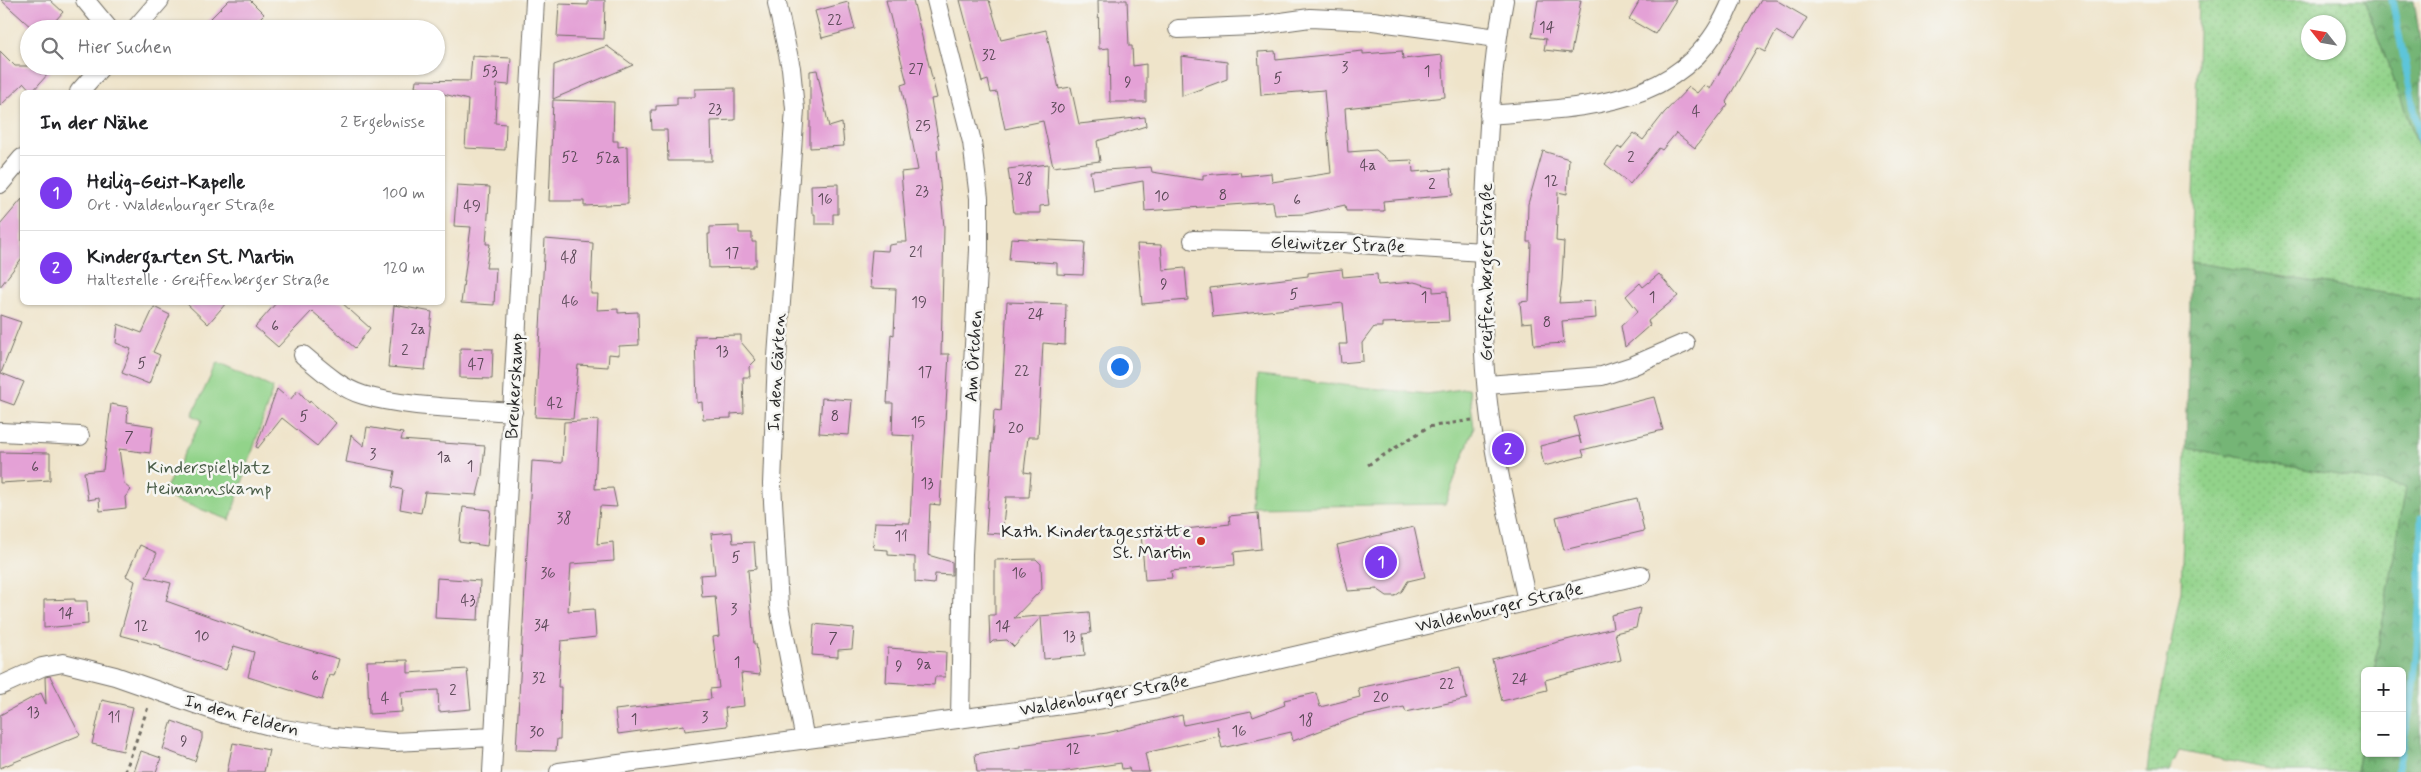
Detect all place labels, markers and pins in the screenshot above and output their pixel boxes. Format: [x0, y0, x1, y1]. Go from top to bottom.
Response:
pin: 2 [1492, 430, 1524, 468]
place label: Kath. Kindertagesstätte St. Martin [1001, 520, 1191, 565]
marker: Kath. Kindertagesstätte St. Martin [1195, 535, 1207, 547]
pin: 1 [1365, 543, 1397, 581]

